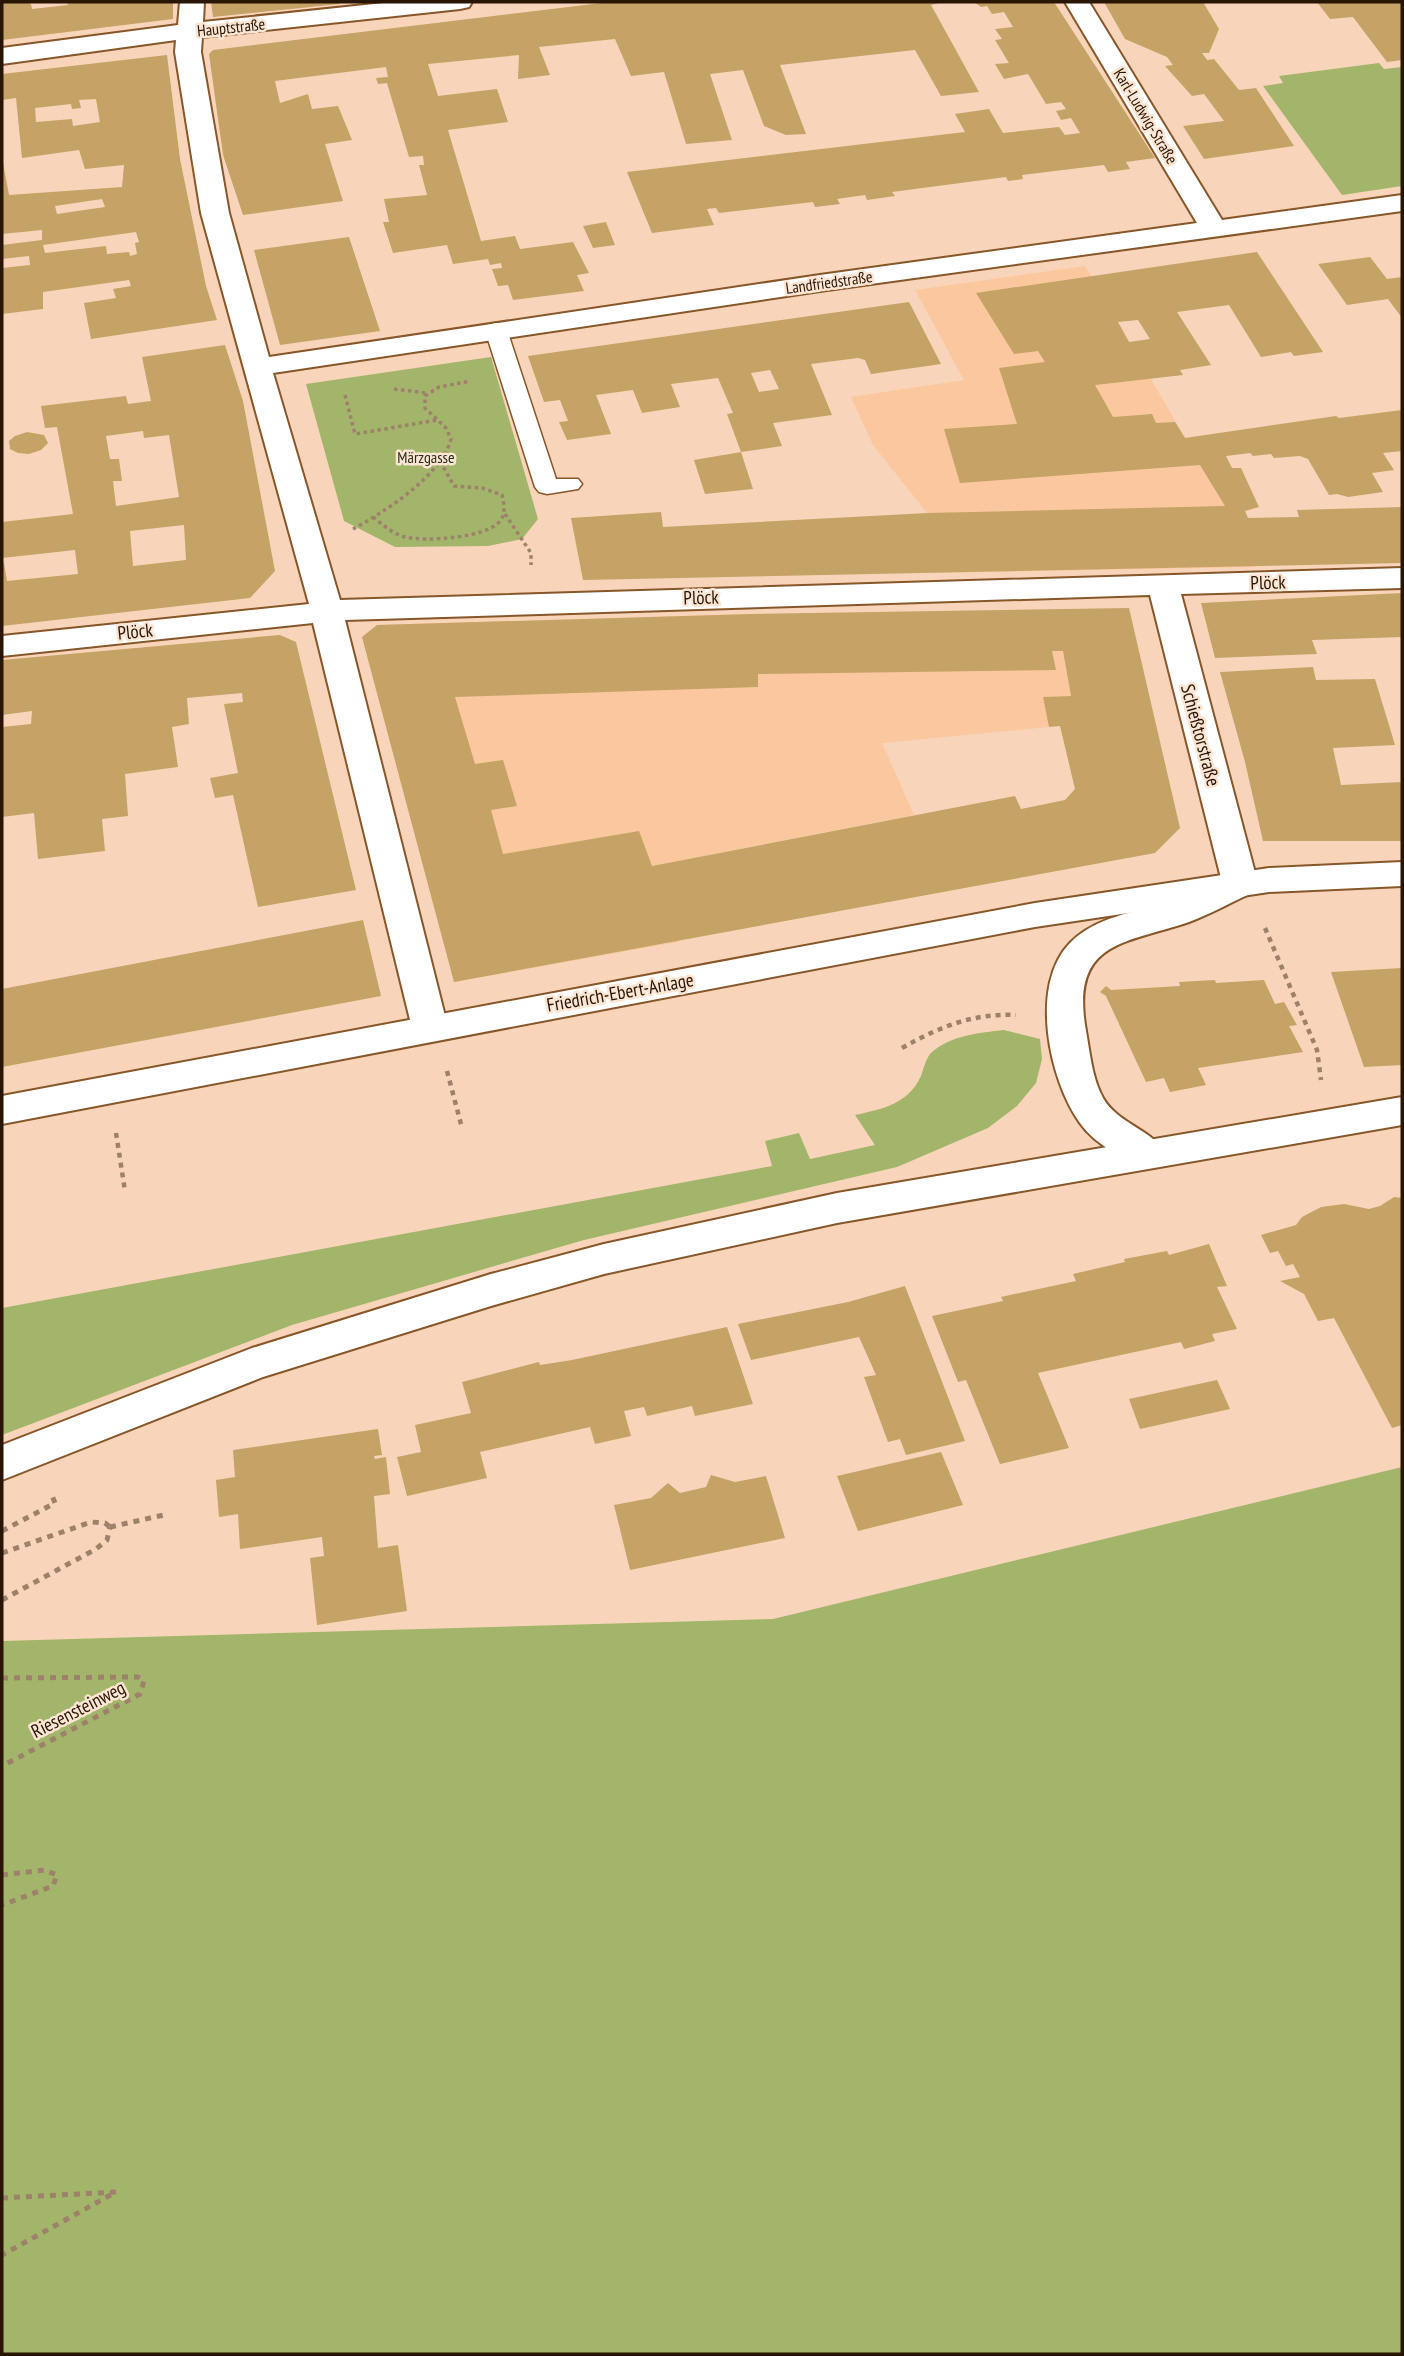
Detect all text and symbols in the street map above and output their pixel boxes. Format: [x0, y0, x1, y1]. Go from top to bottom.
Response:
street label: Hauptstraße [196, 13, 266, 41]
street label: Karl-Ludwig-Straße [1110, 65, 1182, 167]
street label: Landfriedstraße [784, 266, 874, 298]
park label: Märzgasse [397, 447, 455, 467]
street label: Plöck [1250, 569, 1287, 595]
street label: Plöck [683, 584, 720, 610]
street label: Plöck [116, 617, 154, 645]
street label: Schießtorstraße [1176, 681, 1226, 789]
street label: Friedrich-Ebert-Anlage [545, 967, 695, 1017]
street label: Riesensteinweg [27, 1675, 129, 1743]

